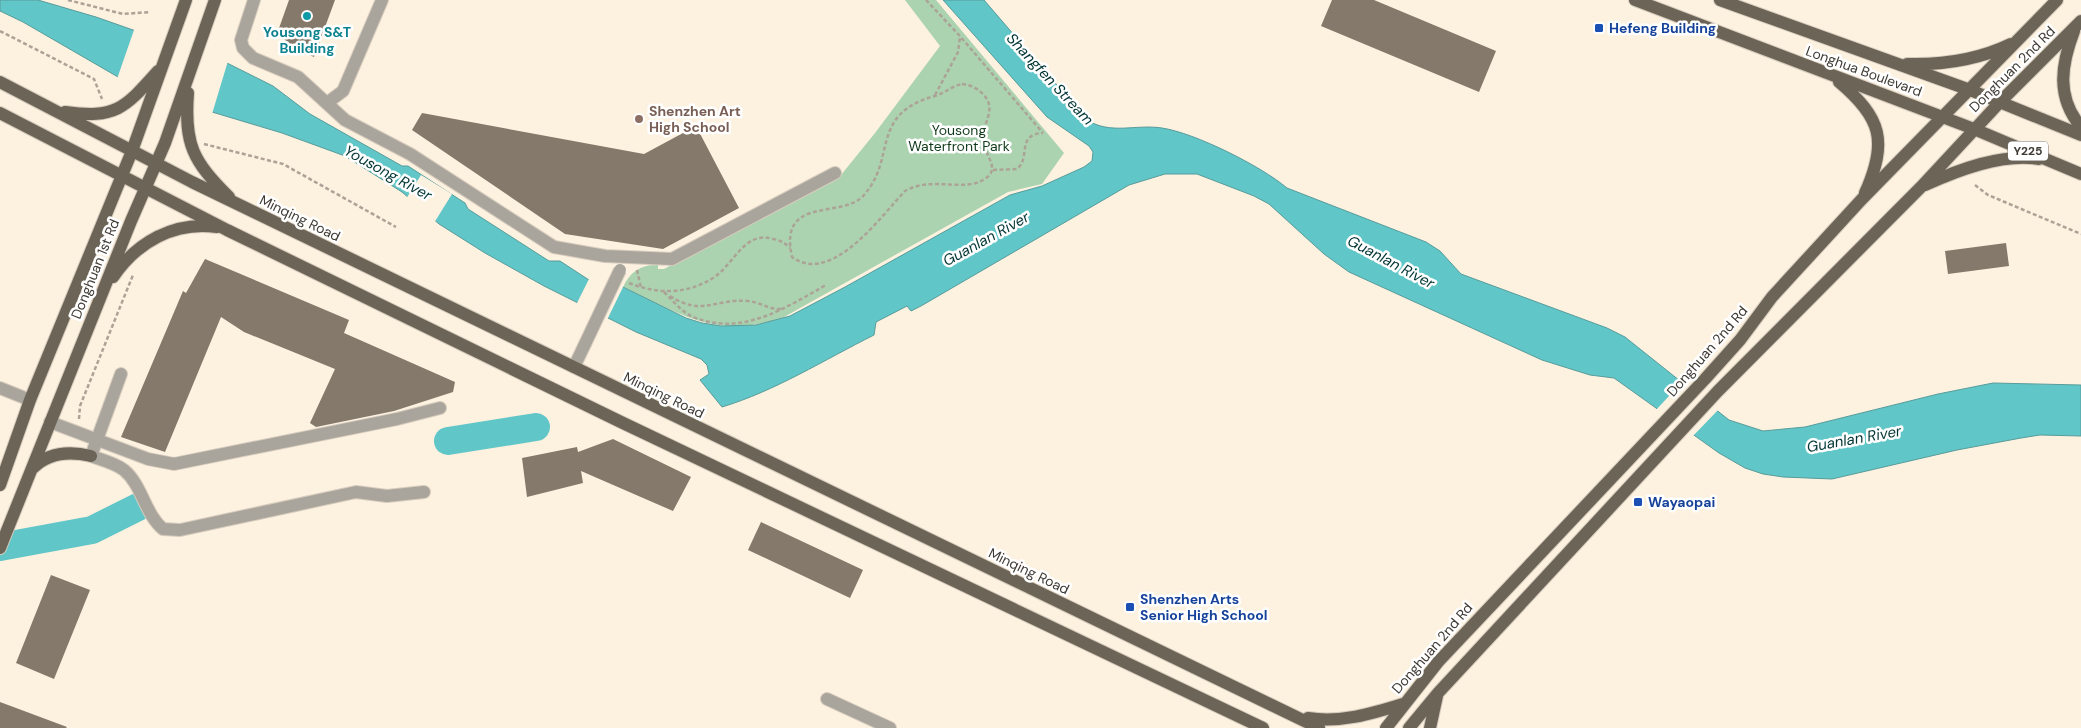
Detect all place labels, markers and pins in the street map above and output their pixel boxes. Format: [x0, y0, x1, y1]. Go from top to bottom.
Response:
marker: Yousong S&T Building [301, 10, 313, 22]
place label: Hefeng Building [1609, 19, 1716, 37]
marker: Hefeng Building [1593, 22, 1605, 34]
place label: Yousong S&T Building [263, 23, 351, 57]
place label: Shenzhen Art High School [649, 102, 741, 136]
marker: Shenzhen Art High School [633, 113, 645, 125]
place label: Wayaopai [1648, 493, 1715, 511]
marker: Wayaopai [1632, 496, 1644, 508]
place label: Shenzhen Arts Senior High School [1140, 590, 1267, 624]
marker: Shenzhen Arts Senior High School [1124, 601, 1136, 613]

